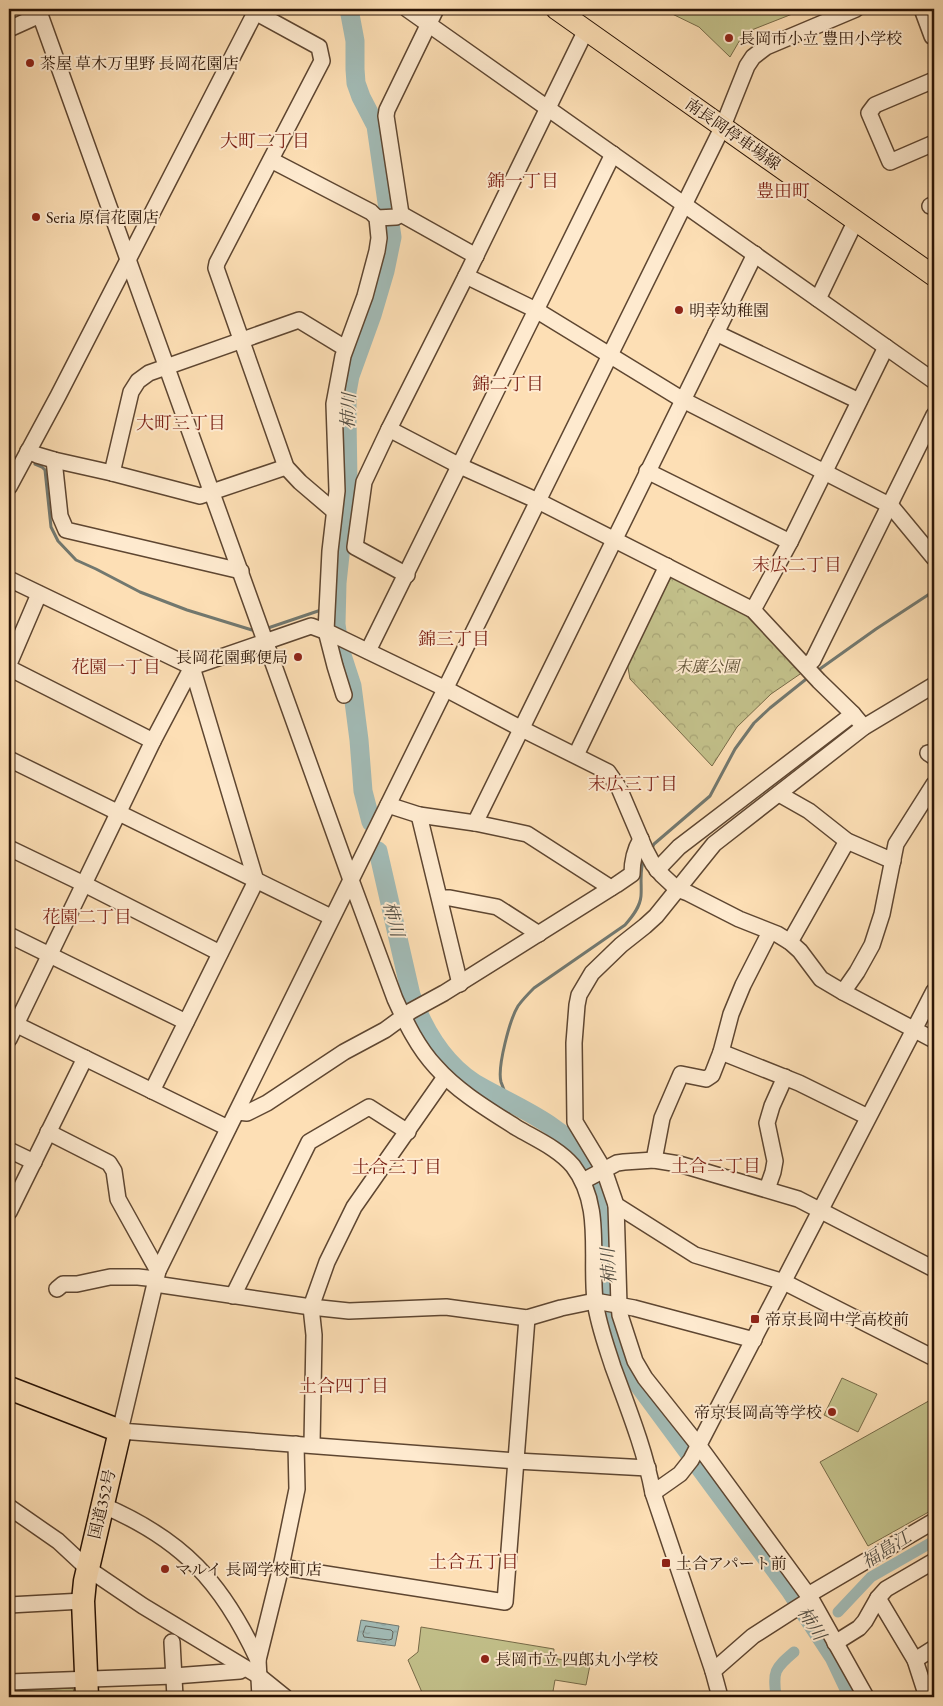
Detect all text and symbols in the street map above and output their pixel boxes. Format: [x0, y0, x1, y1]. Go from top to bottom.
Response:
place label: 長岡市小立 豊田小学校 [739, 28, 902, 49]
marker: 長岡市小立 豊田小学校 [723, 32, 735, 44]
place label: 茶屋 草木万里野 長岡花園店 [40, 53, 238, 74]
marker: 茶屋 草木万里野 長岡花園店 [24, 57, 36, 69]
street label: 南長岡停車場線 [681, 93, 785, 175]
district label: 大町二丁目 [220, 129, 310, 152]
district label: 錦一丁目 [487, 169, 559, 192]
district label: 豊田町 [756, 179, 810, 202]
place label: Seria 原信花園店 [46, 207, 159, 228]
marker: Seria 原信花園店 [30, 211, 42, 223]
place label: 明幸幼稚園 [689, 300, 769, 321]
marker: 明幸幼稚園 [673, 304, 685, 316]
district label: 錦二丁目 [472, 372, 544, 395]
water label: 柿川 [336, 391, 360, 429]
district label: 大町三丁目 [136, 411, 226, 434]
district label: 末広二丁目 [752, 553, 842, 576]
district label: 錦三丁目 [418, 627, 490, 650]
place label: 長岡花園郵便局 [176, 647, 288, 668]
marker: 長岡花園郵便局 [292, 651, 304, 663]
district label: 花園一丁目 [71, 655, 161, 678]
park label: 末廣公園 [675, 656, 742, 677]
district label: 末広三丁目 [588, 772, 678, 795]
water label: 柿川 [378, 899, 410, 941]
district label: 花園二丁目 [42, 905, 132, 928]
district label: 土合二丁目 [671, 1154, 761, 1177]
district label: 土合三丁目 [352, 1155, 442, 1178]
water label: 柿川 [595, 1245, 620, 1285]
place label: 帝京長岡中学高校前 [765, 1309, 909, 1330]
marker: 帝京長岡中学高校前 [749, 1313, 761, 1325]
district label: 土合四丁目 [299, 1374, 389, 1397]
place label: 帝京長岡高等学校 [694, 1402, 822, 1423]
marker: 帝京長岡高等学校 [826, 1406, 838, 1418]
street label: 国道352号 [84, 1467, 120, 1541]
water label: 福島江 [857, 1523, 918, 1573]
district label: 土合五丁目 [429, 1550, 519, 1573]
place label: 土合アパート前 [676, 1553, 787, 1574]
marker: 土合アパート前 [660, 1557, 672, 1569]
place label: マルイ 長岡学校町店 [175, 1559, 321, 1580]
marker: マルイ 長岡学校町店 [159, 1563, 171, 1575]
water label: 柿川 [793, 1602, 833, 1646]
place label: 長岡市立 四郎丸小学校 [495, 1649, 658, 1670]
marker: 長岡市立 四郎丸小学校 [479, 1653, 491, 1665]

